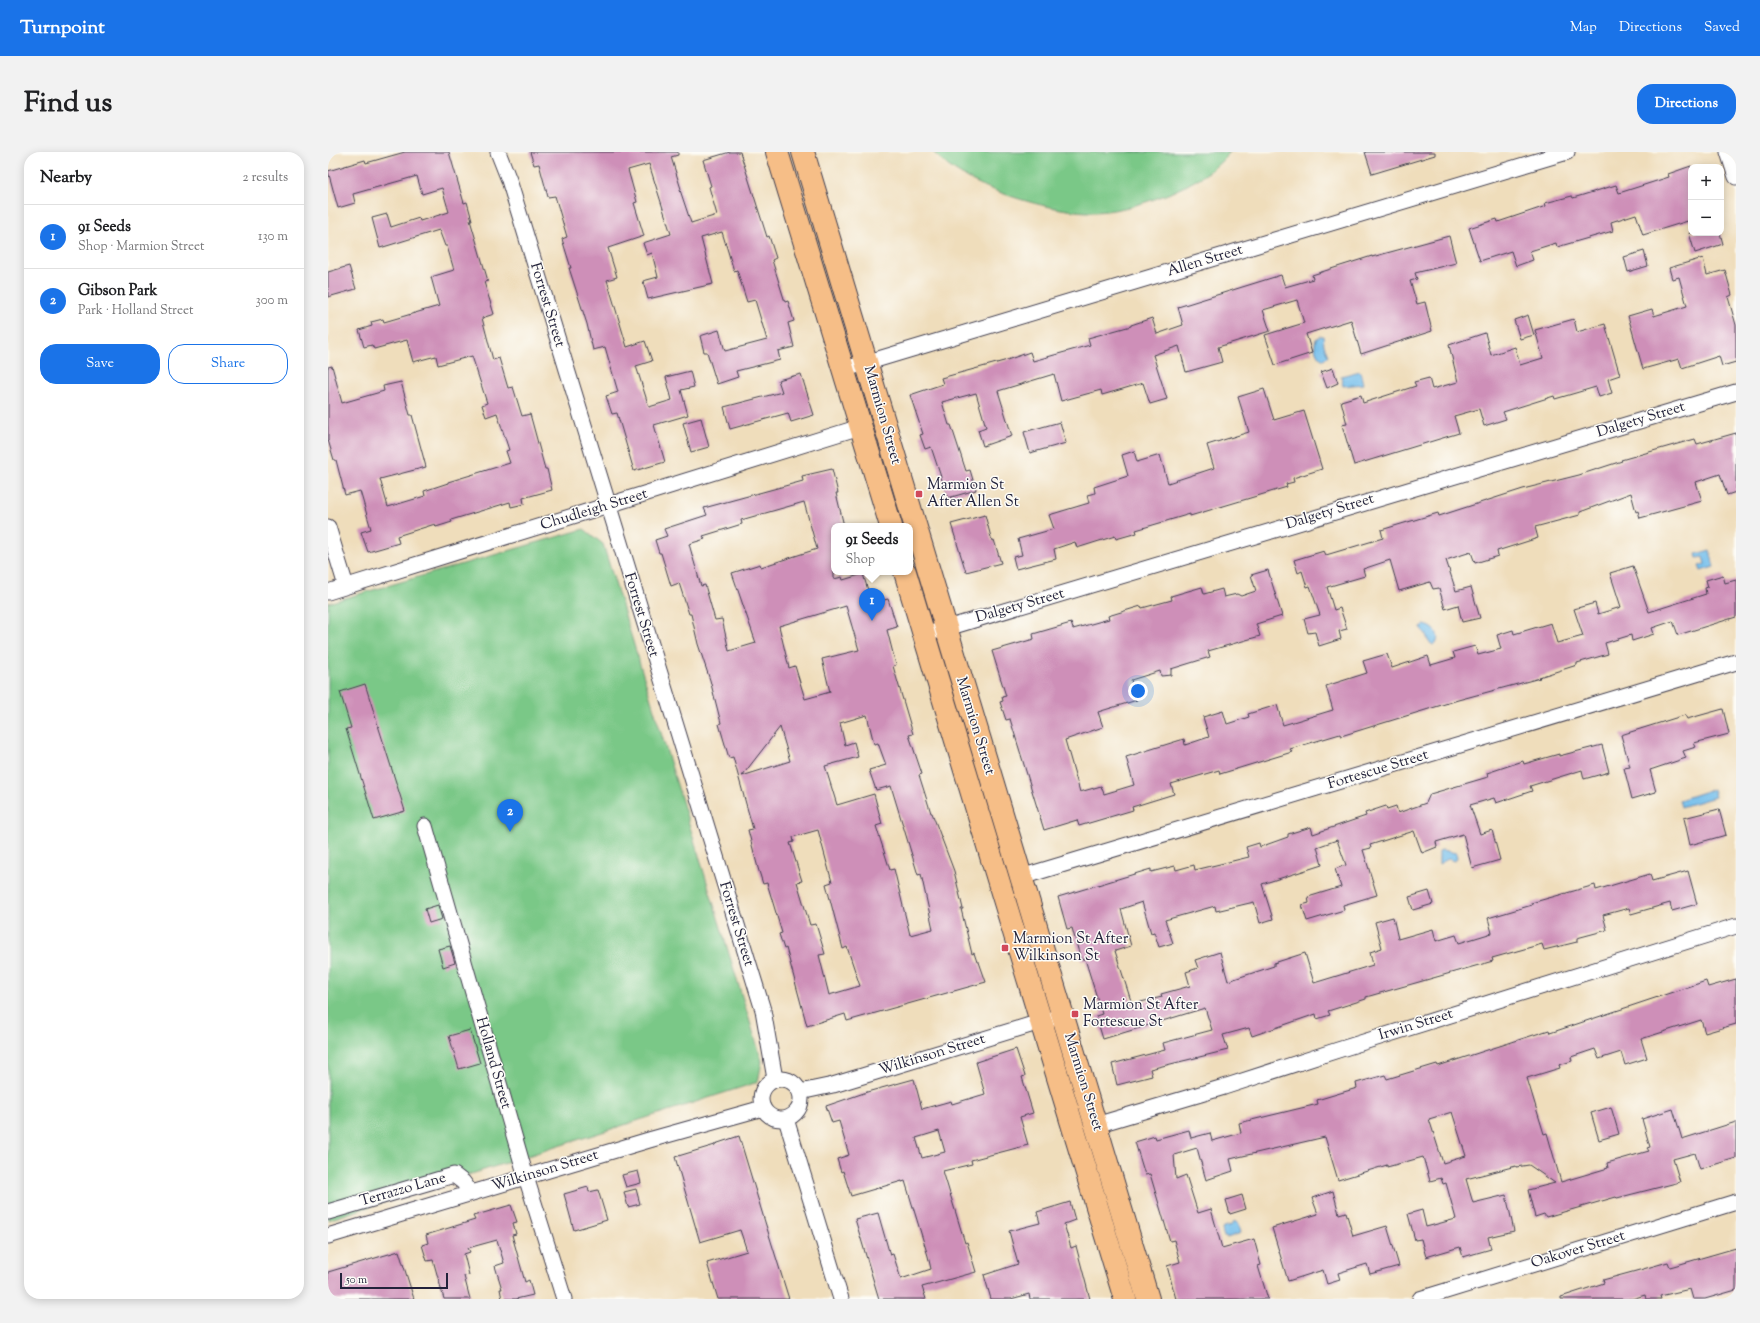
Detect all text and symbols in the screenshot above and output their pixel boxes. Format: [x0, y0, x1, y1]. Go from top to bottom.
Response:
text: Turnpoint [20, 15, 105, 42]
text: Map [1570, 18, 1597, 38]
text: Directions [1619, 18, 1682, 38]
text: Saved [1704, 18, 1740, 38]
text: Find us [24, 84, 112, 124]
button: Directions [1637, 84, 1736, 124]
map controls [1688, 164, 1724, 236]
button: + [1688, 164, 1724, 200]
text: Nearby [40, 166, 92, 190]
text: 2 results [243, 169, 288, 187]
button: − [1688, 200, 1724, 236]
text: 91 Seeds [78, 217, 131, 238]
text: 1 [51, 228, 55, 246]
text: 130 m [258, 228, 288, 246]
text: Shop · Marmion Street [78, 238, 204, 256]
street label: Allen Street [1165, 240, 1245, 282]
street label: Forrest Street [524, 260, 570, 350]
text: Gibson Park [78, 281, 157, 302]
text: 2 [50, 292, 56, 310]
text: 300 m [256, 292, 288, 310]
text: Park · Holland Street [78, 302, 193, 320]
button: Save [40, 344, 160, 384]
button: Share [168, 344, 288, 384]
street label: Marmion Street [858, 363, 906, 467]
street label: Dalgety Street [1594, 397, 1688, 443]
place label: Marmion St After Allen St [927, 475, 1019, 513]
street label: Chudleigh Street [538, 484, 650, 536]
marker: Marmion St After Allen St [914, 489, 924, 499]
street label: Dalgety Street [1283, 489, 1377, 535]
popup [831, 523, 913, 575]
text: 91 Seeds [846, 530, 898, 551]
text: Shop [846, 551, 875, 569]
street label: Forrest Street [618, 570, 664, 660]
street label: Dalgety Street [973, 583, 1067, 629]
pin: 1 [859, 588, 885, 621]
street label: Marmion Street [950, 674, 1000, 778]
your location [1128, 681, 1148, 701]
street label: Fortescue Street [1325, 745, 1431, 795]
pin: 2 [497, 799, 523, 832]
street label: Forrest Street [713, 879, 759, 969]
place label: Marmion St After Wilkinson St [1013, 929, 1129, 967]
marker: Marmion St After Wilkinson St [1000, 943, 1010, 953]
place label: Marmion St After Fortescue St [1083, 995, 1199, 1033]
street label: Irwin Street [1376, 1004, 1456, 1046]
marker: Marmion St After Fortescue St [1070, 1009, 1080, 1019]
street label: Holland Street [470, 1015, 516, 1111]
street label: Wilkinson Street [876, 1029, 988, 1081]
street label: Marmion Street [1058, 1030, 1108, 1134]
street label: Wilkinson Street [489, 1145, 601, 1197]
street label: Terrazzo Lane [357, 1168, 449, 1212]
street label: Oakover Street [1528, 1226, 1628, 1274]
scale bar [340, 1271, 448, 1290]
text: 50 m [346, 1272, 367, 1288]

